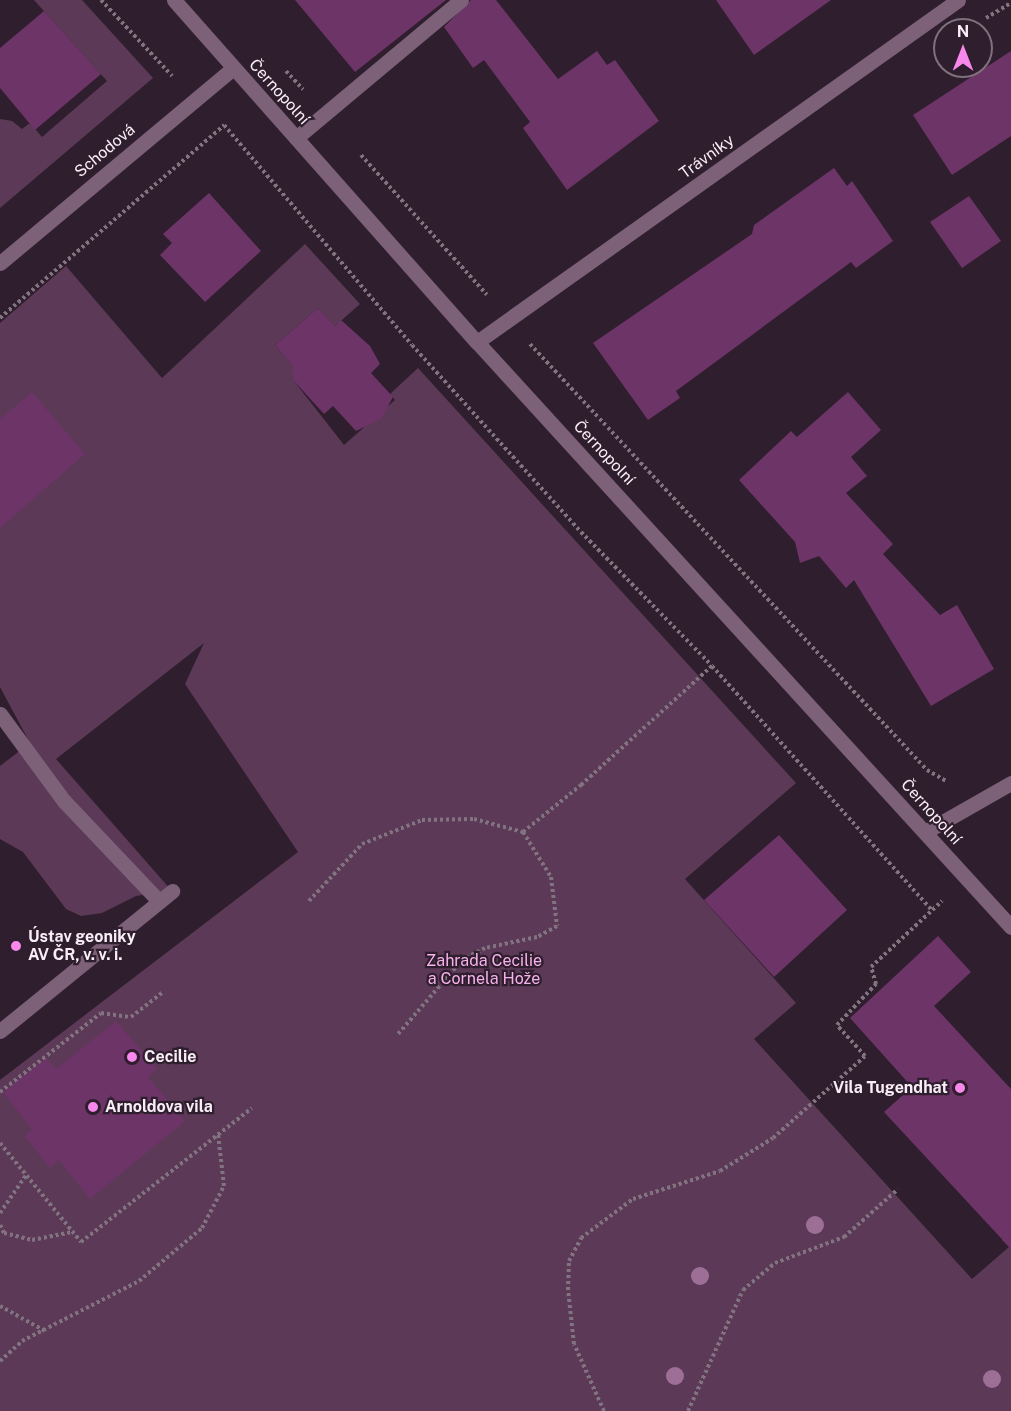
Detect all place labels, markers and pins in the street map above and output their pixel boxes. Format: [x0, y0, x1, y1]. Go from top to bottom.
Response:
place label: Ústav geoniky AV ČR, v. v. i. [28, 927, 136, 965]
marker: Ústav geoniky AV ČR, v. v. i. [9, 939, 23, 953]
place label: Cecilie [144, 1047, 196, 1067]
marker: Cecilie [125, 1050, 139, 1064]
place label: Vila Tugendhat [833, 1078, 948, 1098]
marker: Vila Tugendhat [953, 1081, 967, 1095]
place label: Arnoldova vila [105, 1097, 213, 1117]
marker: Arnoldova vila [86, 1100, 100, 1114]

